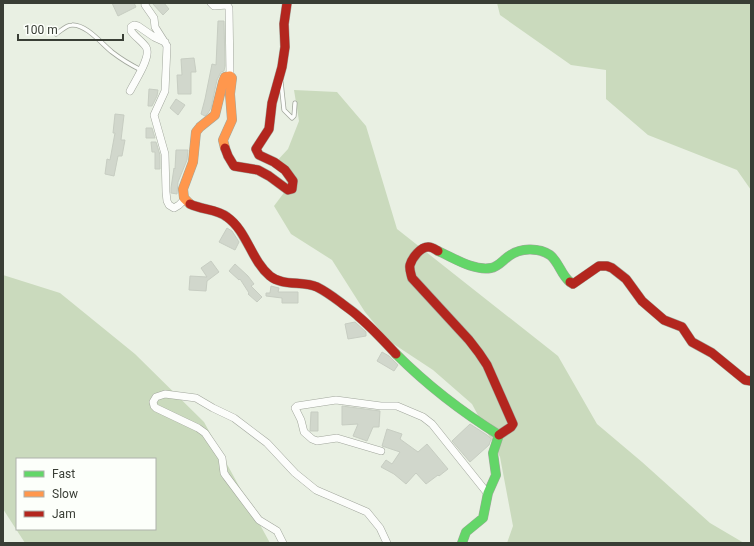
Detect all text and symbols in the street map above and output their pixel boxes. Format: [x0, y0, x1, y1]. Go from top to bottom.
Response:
scale bar [18, 16, 123, 42]
text: 100 m [24, 23, 58, 37]
legend [16, 458, 156, 530]
text: Fast [52, 467, 75, 481]
text: Slow [52, 487, 78, 501]
text: Jam [52, 507, 76, 521]

